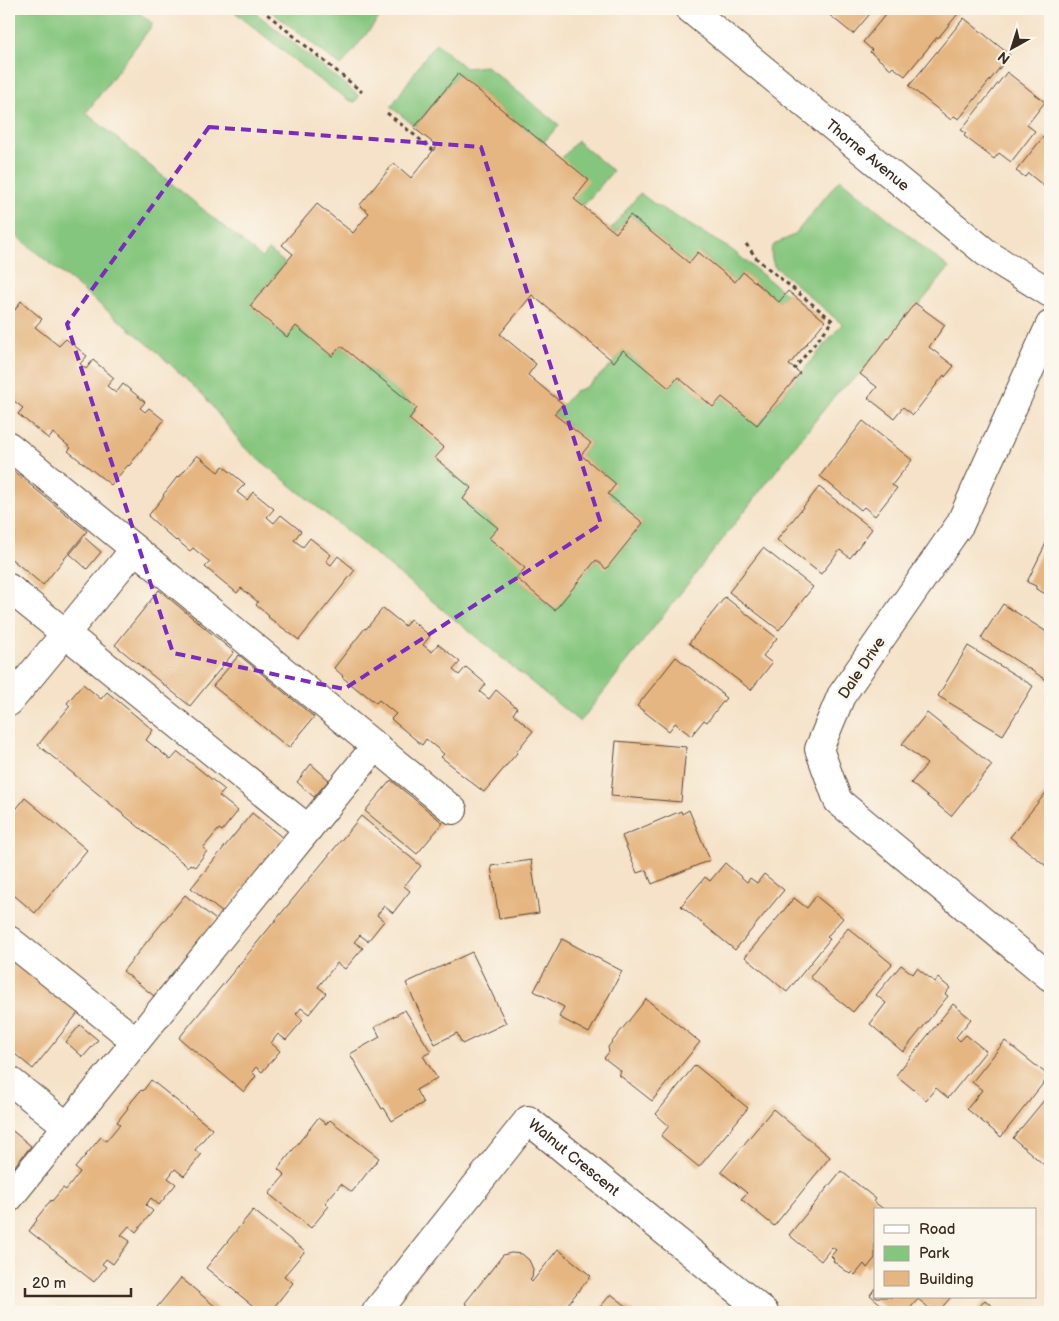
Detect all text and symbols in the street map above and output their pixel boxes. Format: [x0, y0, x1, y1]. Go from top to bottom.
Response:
north arrow [986, 22, 1036, 72]
text: N [995, 48, 1014, 68]
street label: Thorne Avenue [822, 115, 913, 195]
street label: Dale Drive [834, 633, 890, 703]
street label: Walnut Crescent [524, 1115, 624, 1200]
legend [874, 1208, 1036, 1298]
text: Road [919, 1220, 955, 1239]
text: Park [919, 1244, 950, 1263]
scale bar [25, 1266, 131, 1298]
text: Building [919, 1270, 974, 1289]
text: 20 m [32, 1274, 66, 1293]

